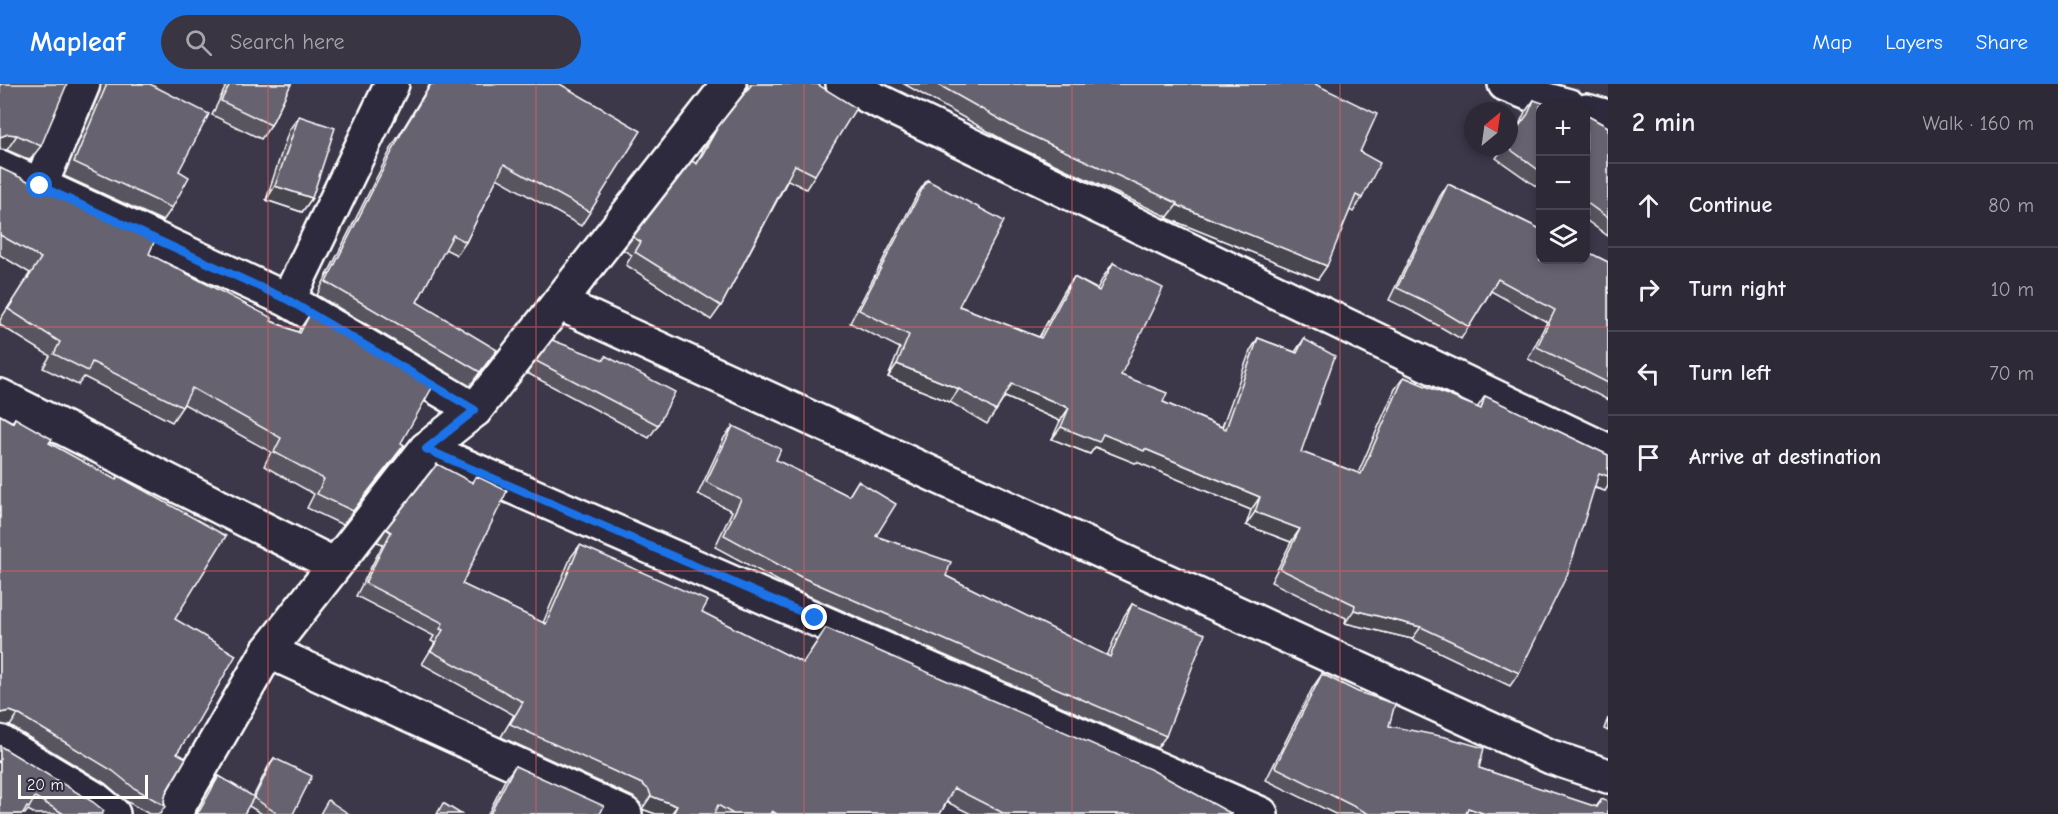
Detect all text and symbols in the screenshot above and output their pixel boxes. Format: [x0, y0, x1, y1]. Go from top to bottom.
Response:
search box [161, 15, 581, 69]
text: Mapleaf [30, 26, 125, 58]
icon: search [182, 26, 215, 59]
text: Search here [230, 29, 344, 55]
text: Map [1813, 30, 1852, 54]
text: Layers [1885, 30, 1943, 54]
text: Share [1976, 30, 2028, 54]
north arrow [1464, 102, 1518, 156]
map controls [1536, 102, 1590, 264]
button: + [1536, 102, 1590, 156]
text: 2 min [1632, 108, 1695, 138]
text: Walk · 160 m [1923, 112, 2034, 135]
button: − [1536, 156, 1590, 210]
route start [26, 172, 52, 198]
icon: ahead [1632, 189, 1665, 222]
text: Continue [1689, 192, 1772, 218]
text: 80 m [1988, 194, 2034, 217]
button: layers [1536, 210, 1590, 264]
icon: right [1632, 273, 1665, 306]
text: Turn right [1689, 276, 1786, 302]
text: 10 m [1991, 278, 2034, 301]
icon: left [1632, 357, 1665, 390]
text: Turn left [1689, 360, 1771, 386]
text: 70 m [1989, 362, 2034, 385]
icon: arrive [1632, 441, 1665, 474]
text: Arrive at destination [1689, 444, 1881, 470]
route end [801, 604, 827, 630]
scale bar [18, 772, 148, 800]
text: 20 m [27, 776, 64, 794]

